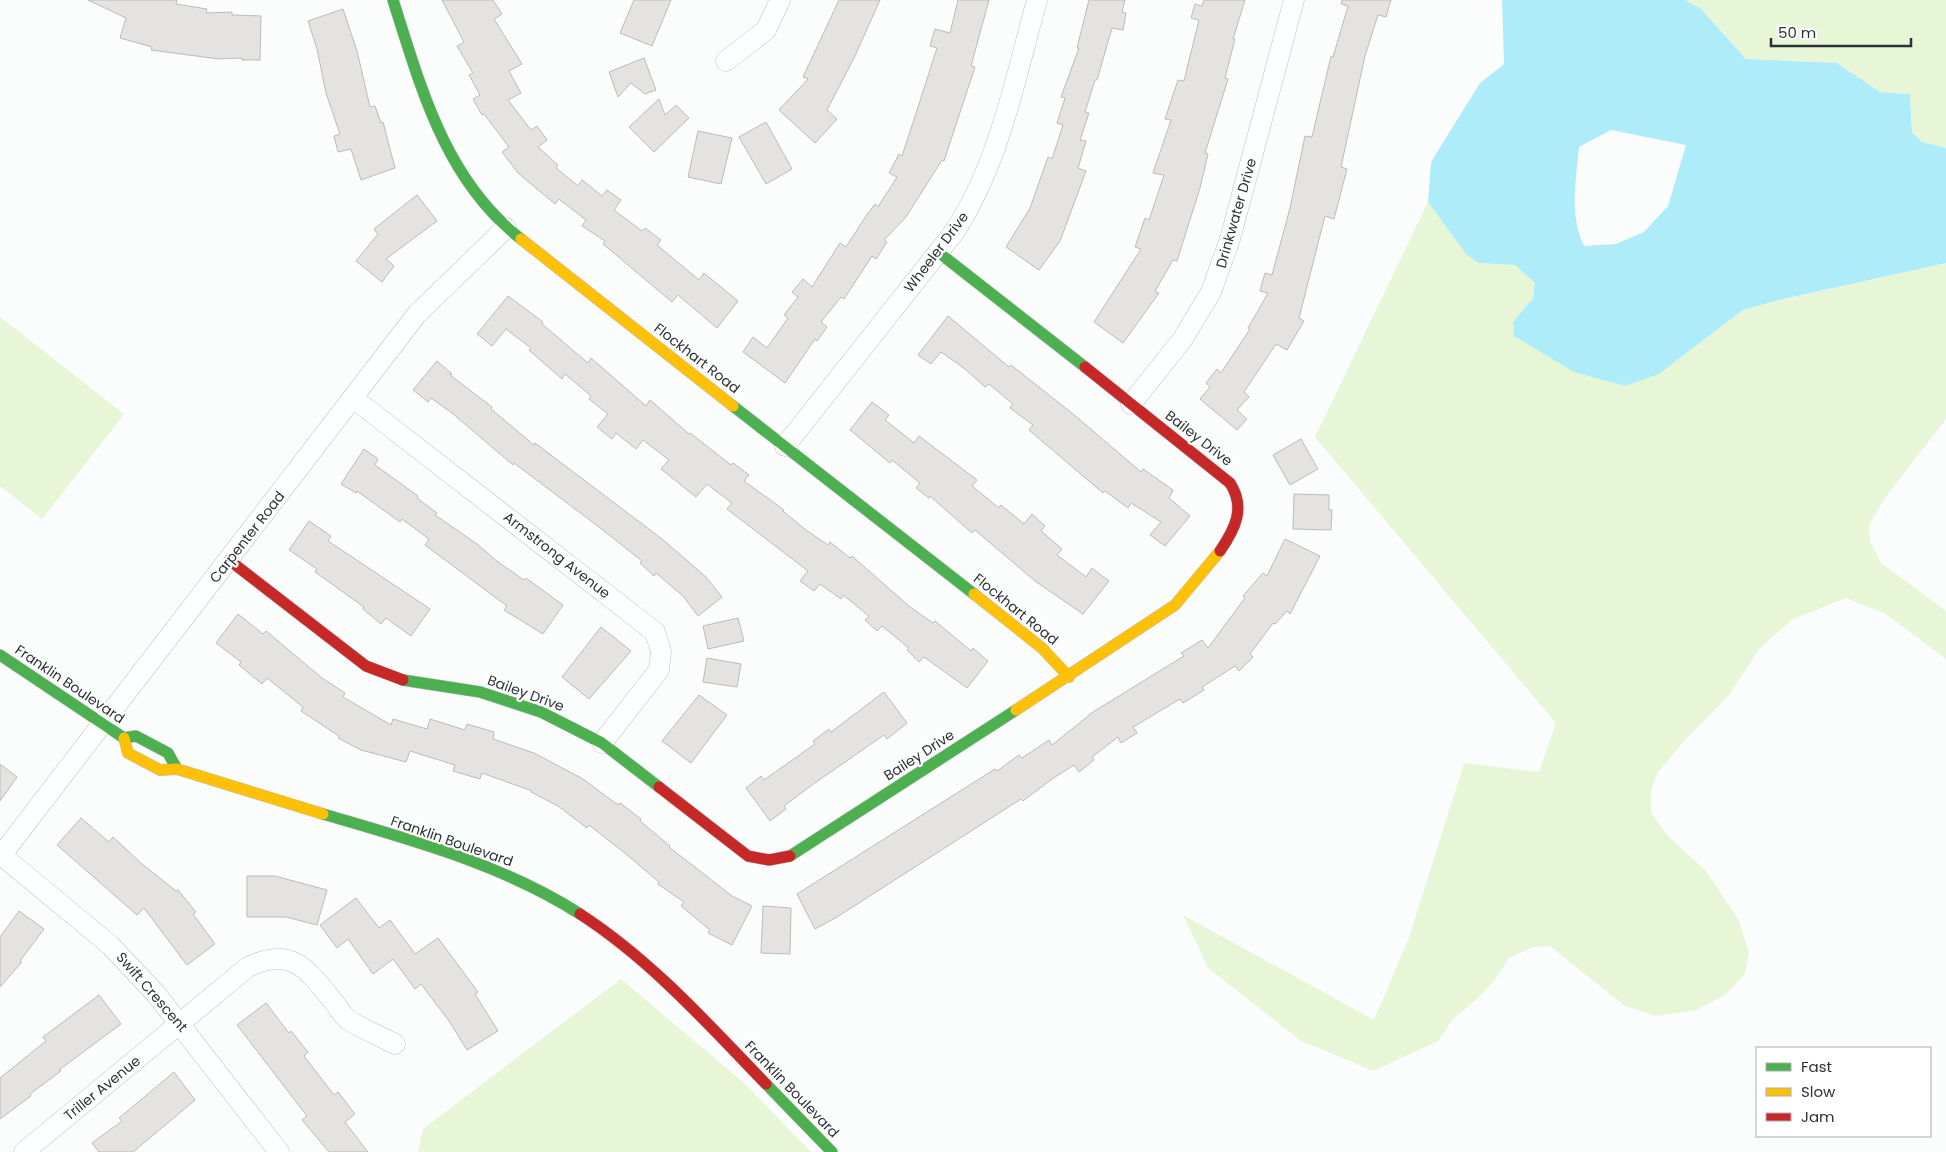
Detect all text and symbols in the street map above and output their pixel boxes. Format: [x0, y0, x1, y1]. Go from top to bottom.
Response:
scale bar [1771, 15, 1911, 47]
text: 50 m [1778, 22, 1816, 43]
street label: Drinkwater Drive [1211, 155, 1261, 270]
street label: Wheeler Drive [899, 207, 973, 296]
street label: Flockhart Road [650, 318, 744, 398]
street label: Bailey Drive [1161, 405, 1237, 471]
street label: Carpenter Road [205, 487, 289, 587]
street label: Armstrong Avenue [499, 507, 615, 603]
street label: Flockhart Road [969, 568, 1063, 650]
street label: Franklin Boulevard [11, 640, 129, 728]
street label: Bailey Drive [485, 670, 567, 716]
street label: Bailey Drive [880, 725, 958, 785]
street label: Franklin Boulevard [388, 811, 516, 871]
street label: Swift Crescent [112, 948, 192, 1036]
street label: Franklin Boulevard [740, 1036, 844, 1142]
legend [1756, 1047, 1931, 1137]
street label: Triller Avenue [59, 1051, 145, 1125]
text: Fast [1801, 1056, 1832, 1077]
text: Slow [1801, 1081, 1836, 1102]
text: Jam [1801, 1106, 1835, 1127]

